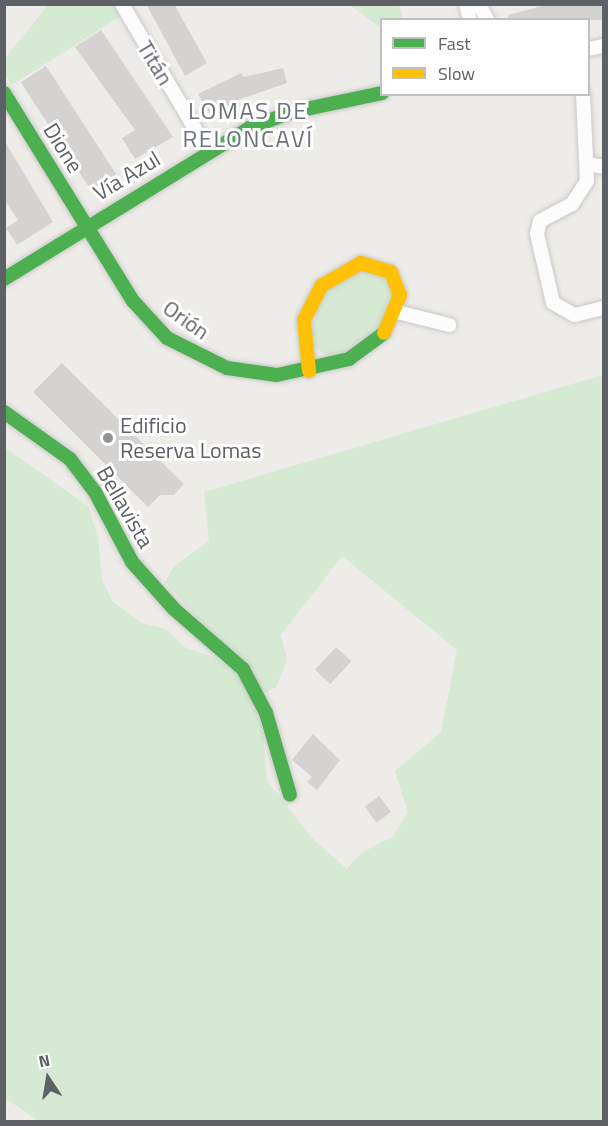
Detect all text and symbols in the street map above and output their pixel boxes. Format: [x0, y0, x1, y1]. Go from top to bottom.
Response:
legend [380, 18, 590, 96]
text: Fast [438, 30, 471, 57]
street label: Titán [132, 36, 178, 90]
text: Slow [438, 60, 475, 87]
district label: LOMAS DE RELONCAVÍ [182, 97, 314, 153]
street label: Dione [38, 118, 88, 178]
street label: Vía Azul [89, 146, 165, 206]
street label: Orión [158, 295, 214, 345]
place label: Edificio Reserva Lomas [120, 412, 261, 464]
marker: Edificio Reserva Lomas [101, 431, 115, 445]
street label: Bellavista [91, 461, 159, 553]
north arrow [18, 1048, 78, 1108]
text: N [36, 1048, 52, 1073]

